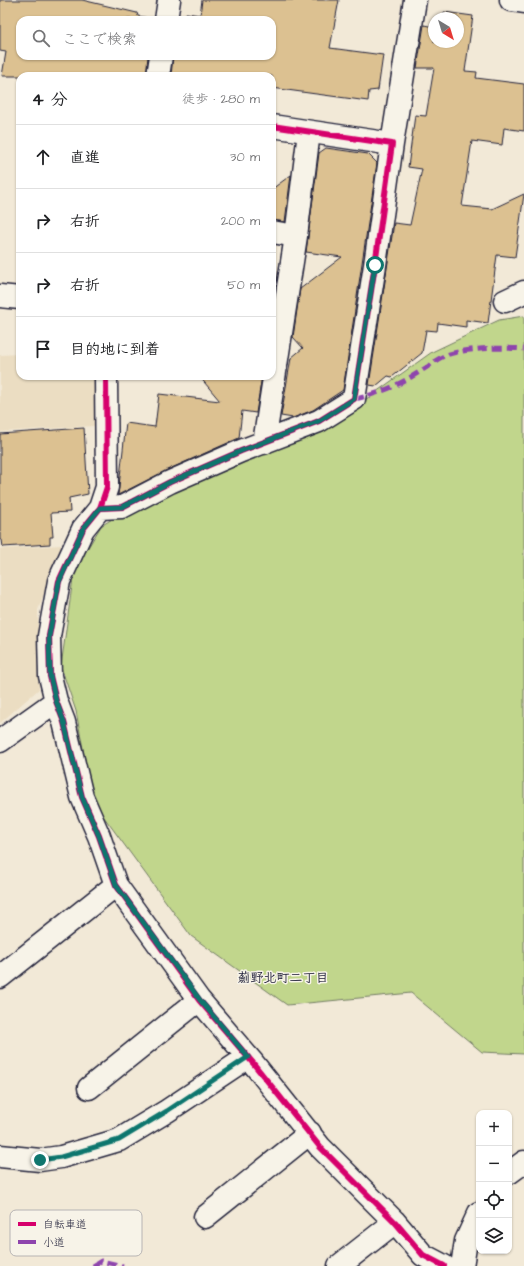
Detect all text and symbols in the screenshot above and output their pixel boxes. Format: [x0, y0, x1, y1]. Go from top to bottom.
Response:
north arrow [428, 12, 464, 48]
search box [16, 16, 276, 60]
icon: search [30, 27, 52, 49]
text: ここで検索 [62, 29, 137, 50]
text: 4 分 [32, 88, 67, 112]
text: 徒歩 · 280 m [182, 90, 260, 108]
icon: ahead [32, 146, 54, 168]
text: 直進 [70, 147, 100, 168]
text: 30 m [230, 148, 260, 166]
icon: right [32, 210, 54, 232]
text: 右折 [70, 211, 100, 232]
text: 200 m [221, 212, 260, 230]
route start [366, 256, 384, 274]
icon: right [32, 274, 54, 296]
text: 右折 [70, 275, 100, 296]
text: 50 m [227, 276, 260, 294]
icon: arrive [32, 338, 54, 360]
text: 目的地に到着 [70, 339, 160, 360]
district label: 薊野北町二丁目 [237, 969, 329, 987]
map controls [476, 1110, 512, 1254]
button: + [476, 1110, 512, 1146]
button: − [476, 1146, 512, 1182]
route end [31, 1151, 49, 1169]
button: locate [476, 1182, 512, 1218]
legend [10, 1210, 142, 1256]
text: 自転車道 [43, 1217, 87, 1232]
button: layers [476, 1218, 512, 1254]
text: 小道 [43, 1235, 65, 1250]

